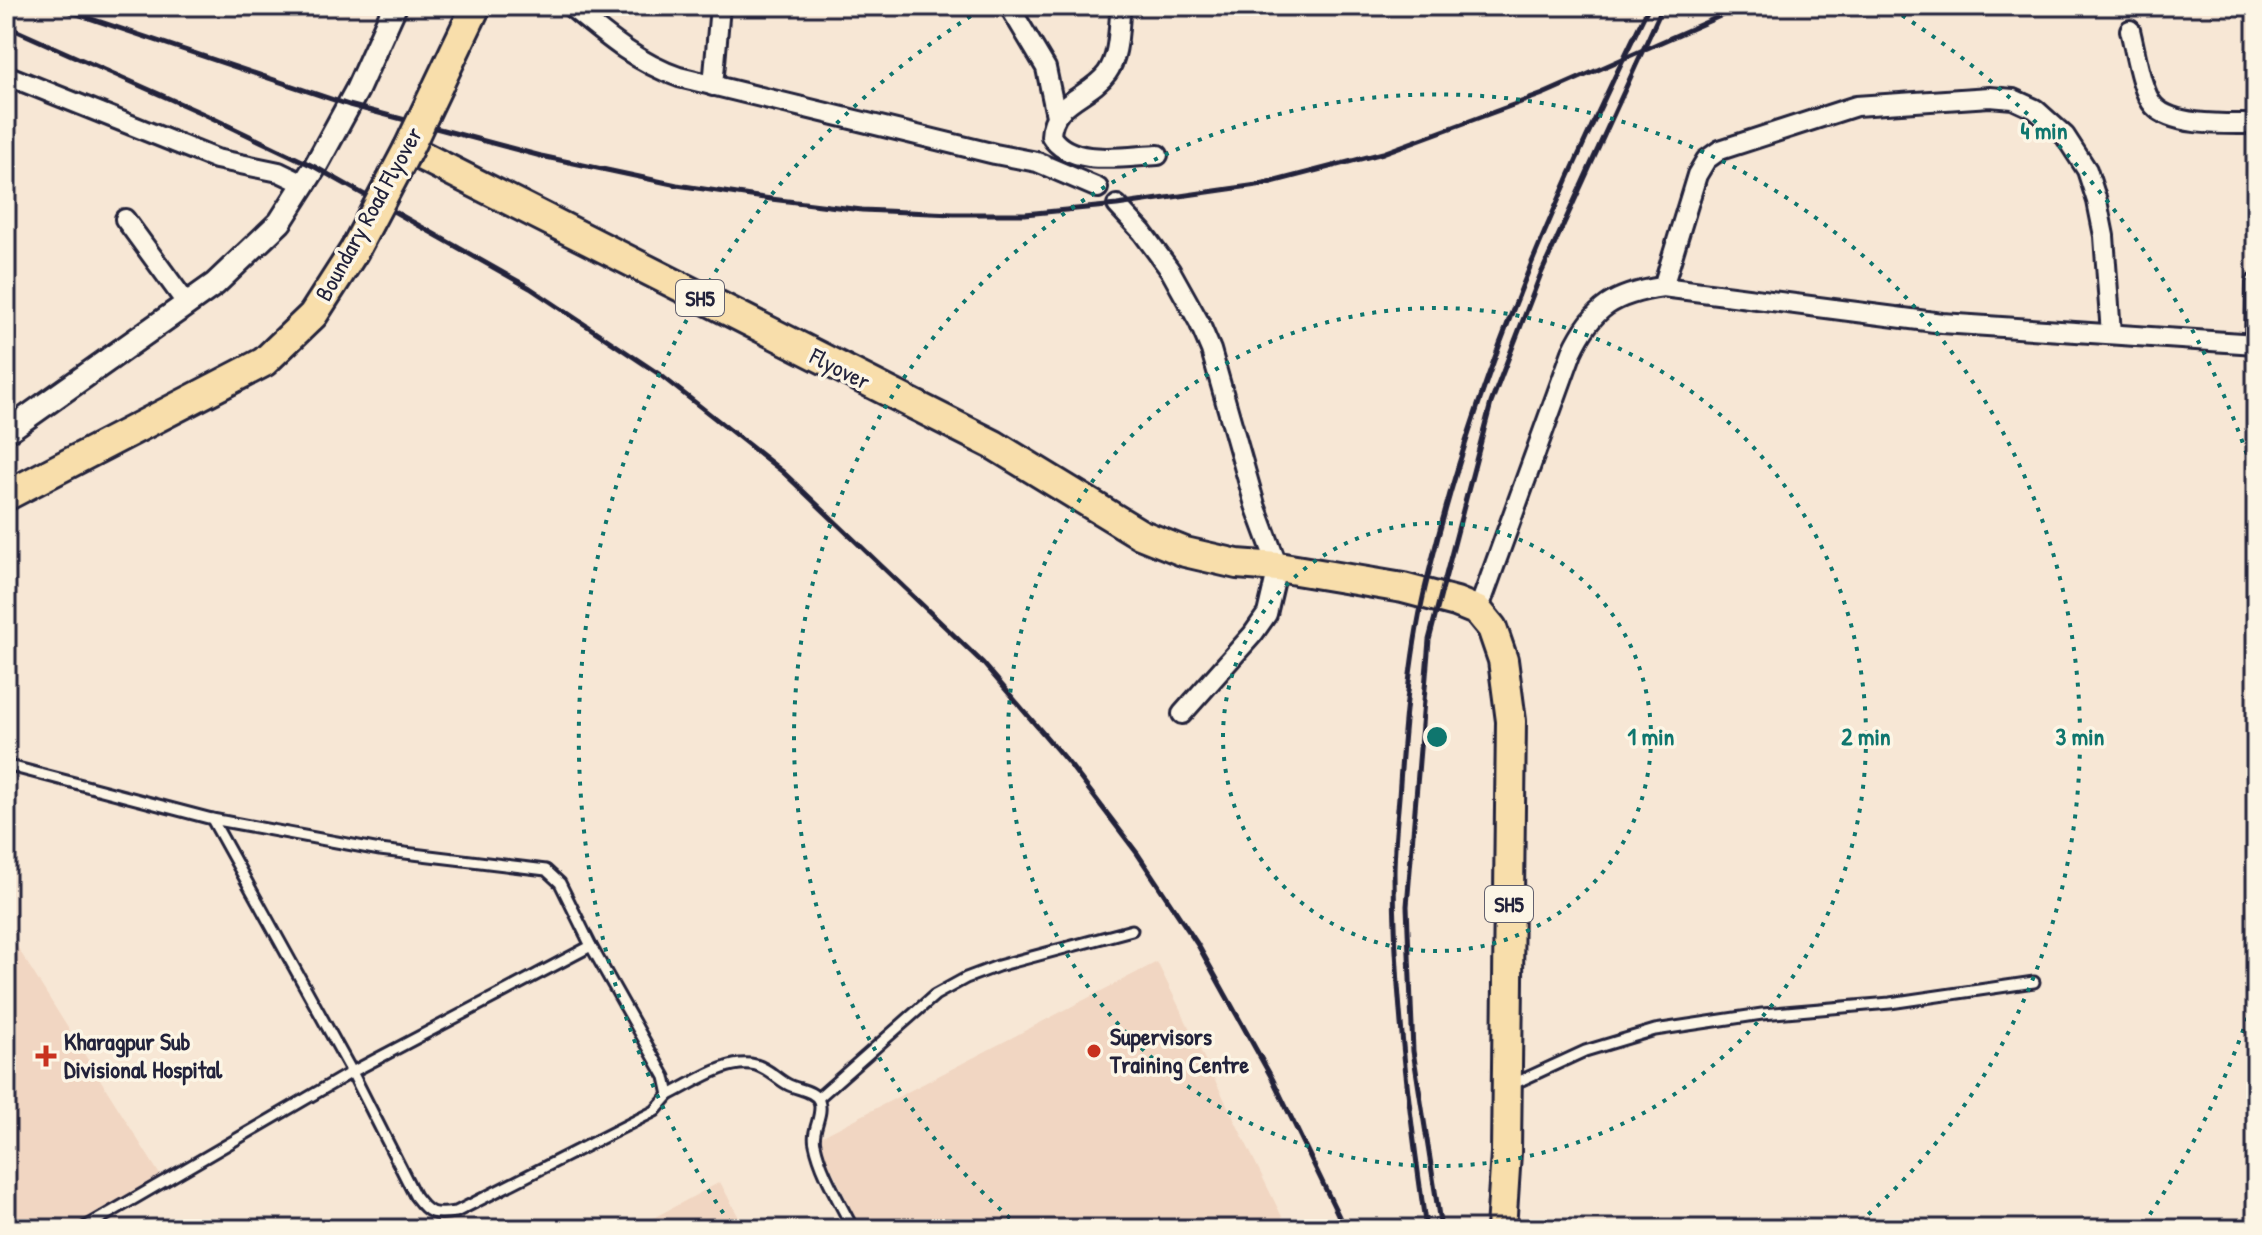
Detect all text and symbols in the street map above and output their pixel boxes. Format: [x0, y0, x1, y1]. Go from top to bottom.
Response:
text: 4 min [2020, 114, 2068, 146]
street label: Boundary Road Flyover [307, 121, 429, 306]
road number: SH5 [676, 280, 724, 316]
street label: Flyover [804, 339, 876, 397]
text: 1 min [1628, 720, 1675, 752]
text: 2 min [1841, 720, 1891, 752]
text: 3 min [2056, 720, 2105, 752]
centre of rings [1423, 723, 1451, 751]
road number: SH5 [1485, 886, 1533, 922]
place label: Supervisors Training Centre [1109, 1020, 1250, 1081]
place label: Kharagpur Sub Divisional Hospital [64, 1025, 223, 1086]
marker: Supervisors Training Centre [1085, 1042, 1103, 1060]
marker: Kharagpur Sub Divisional Hospital [35, 1045, 57, 1067]

